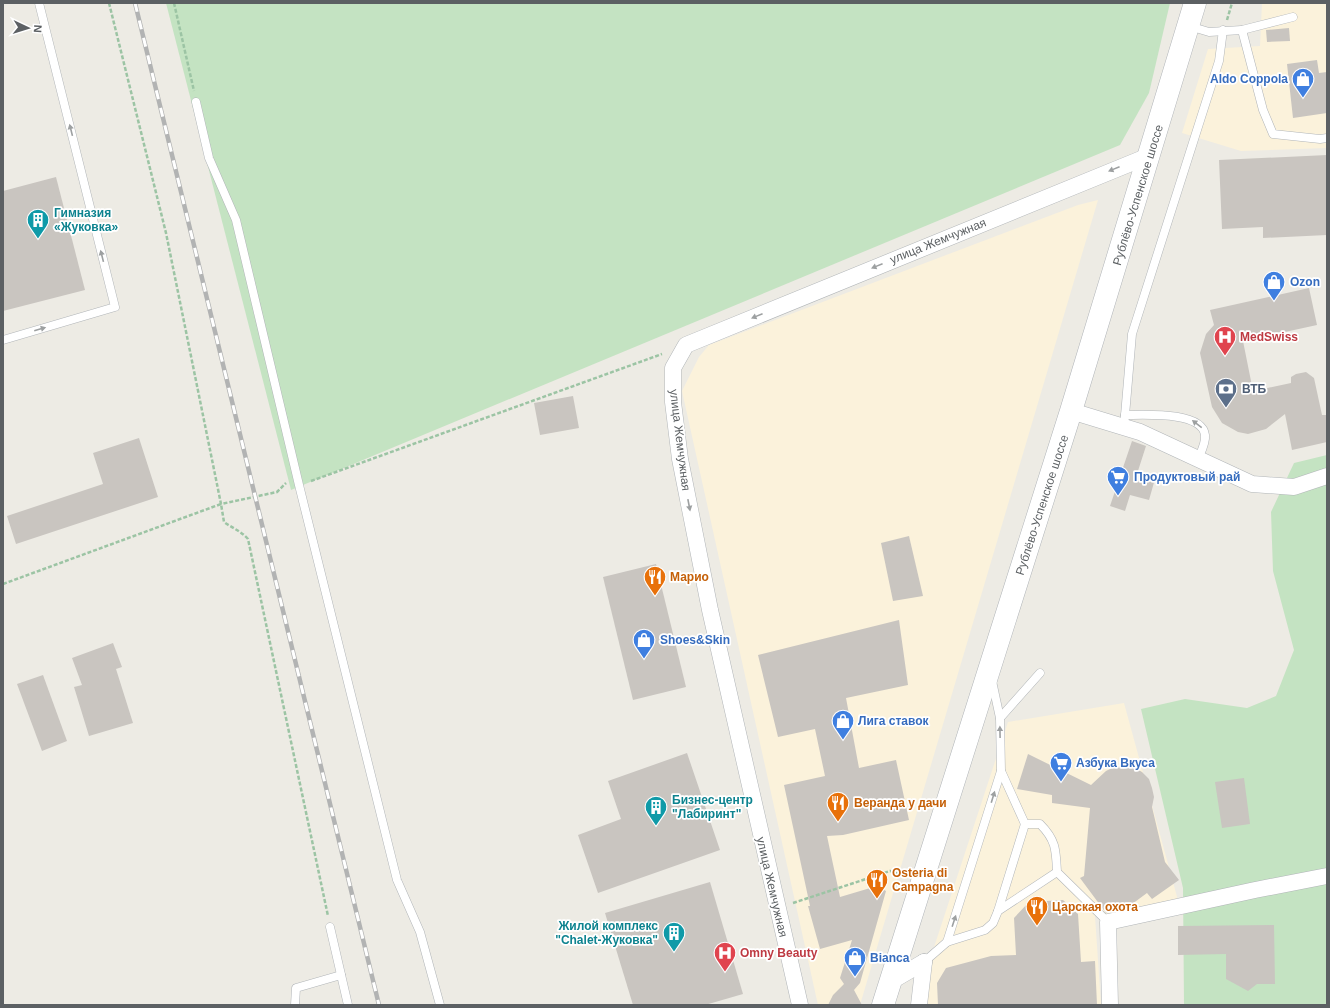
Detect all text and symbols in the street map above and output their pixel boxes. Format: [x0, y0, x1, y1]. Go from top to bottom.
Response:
north arrow [8, 8, 48, 48]
text: N [32, 24, 44, 33]
shop icon: Aldo Coppola [1290, 66, 1316, 99]
place label: Aldo Coppola [1210, 72, 1288, 86]
street label: Рублёво-Успенское шоссе [1110, 122, 1166, 267]
one-way arrow [68, 124, 74, 136]
one-way arrow [1108, 166, 1120, 172]
place label: Гимназия «Жуковка» [54, 206, 118, 234]
building icon: Гимназия «Жуковка» [25, 207, 51, 240]
street label: улица Жемчужная [888, 215, 988, 267]
one-way arrow [99, 250, 105, 262]
one-way arrow [872, 263, 883, 269]
shop icon: Ozon [1261, 269, 1287, 302]
place label: Ozon [1290, 275, 1320, 289]
one-way arrow [751, 313, 763, 319]
hospital icon: MedSwiss [1212, 324, 1238, 357]
one-way arrow [35, 326, 47, 332]
place label: MedSwiss [1240, 330, 1298, 344]
bank icon: ВТБ [1213, 376, 1239, 409]
place label: ВТБ [1242, 382, 1267, 396]
street label: улица Жемчужная [667, 388, 693, 492]
one-way arrow [1192, 420, 1203, 429]
street label: Рублёво-Успенское шоссе [1013, 433, 1071, 577]
supermarket icon: Продуктовый рай [1105, 464, 1131, 497]
place label: Продуктовый рай [1134, 470, 1240, 484]
one-way arrow [686, 499, 692, 511]
restaurant icon: Марио [642, 564, 668, 597]
place label: Марио [670, 570, 709, 584]
shop icon: Shoes&Skin [631, 627, 657, 660]
place label: Shoes&Skin [660, 633, 730, 647]
shop icon: Лига ставок [830, 708, 856, 741]
place label: Лига ставок [858, 714, 930, 728]
one-way arrow [997, 725, 1003, 738]
supermarket icon: Азбука Вкуса [1048, 750, 1074, 783]
place label: Азбука Вкуса [1076, 756, 1155, 770]
restaurant icon: Веранда у дачи [825, 790, 851, 823]
one-way arrow [990, 790, 996, 802]
place label: Бизнес-центр "Лабиринт" [672, 793, 753, 821]
building icon: Бизнес-центр "Лабиринт" [643, 794, 669, 827]
place label: Веранда у дачи [854, 796, 947, 810]
street label: улица Жемчужная [754, 836, 790, 938]
place label: Osteria di Campagna [892, 866, 954, 894]
restaurant icon: Osteria di Campagna [864, 867, 890, 900]
restaurant icon: Царская охота [1024, 894, 1050, 927]
place label: Царская охота [1052, 900, 1138, 914]
one-way arrow [951, 914, 957, 926]
place label: Жилой комплекс "Chalet-Жуковка" [555, 919, 658, 947]
building icon: Жилой комплекс "Chalet-Жуковка" [661, 920, 687, 953]
hospital icon: Omny Beauty [712, 940, 738, 973]
shop icon: Bianca [842, 945, 868, 978]
place label: Omny Beauty [740, 946, 818, 960]
place label: Bianca [870, 951, 910, 965]

